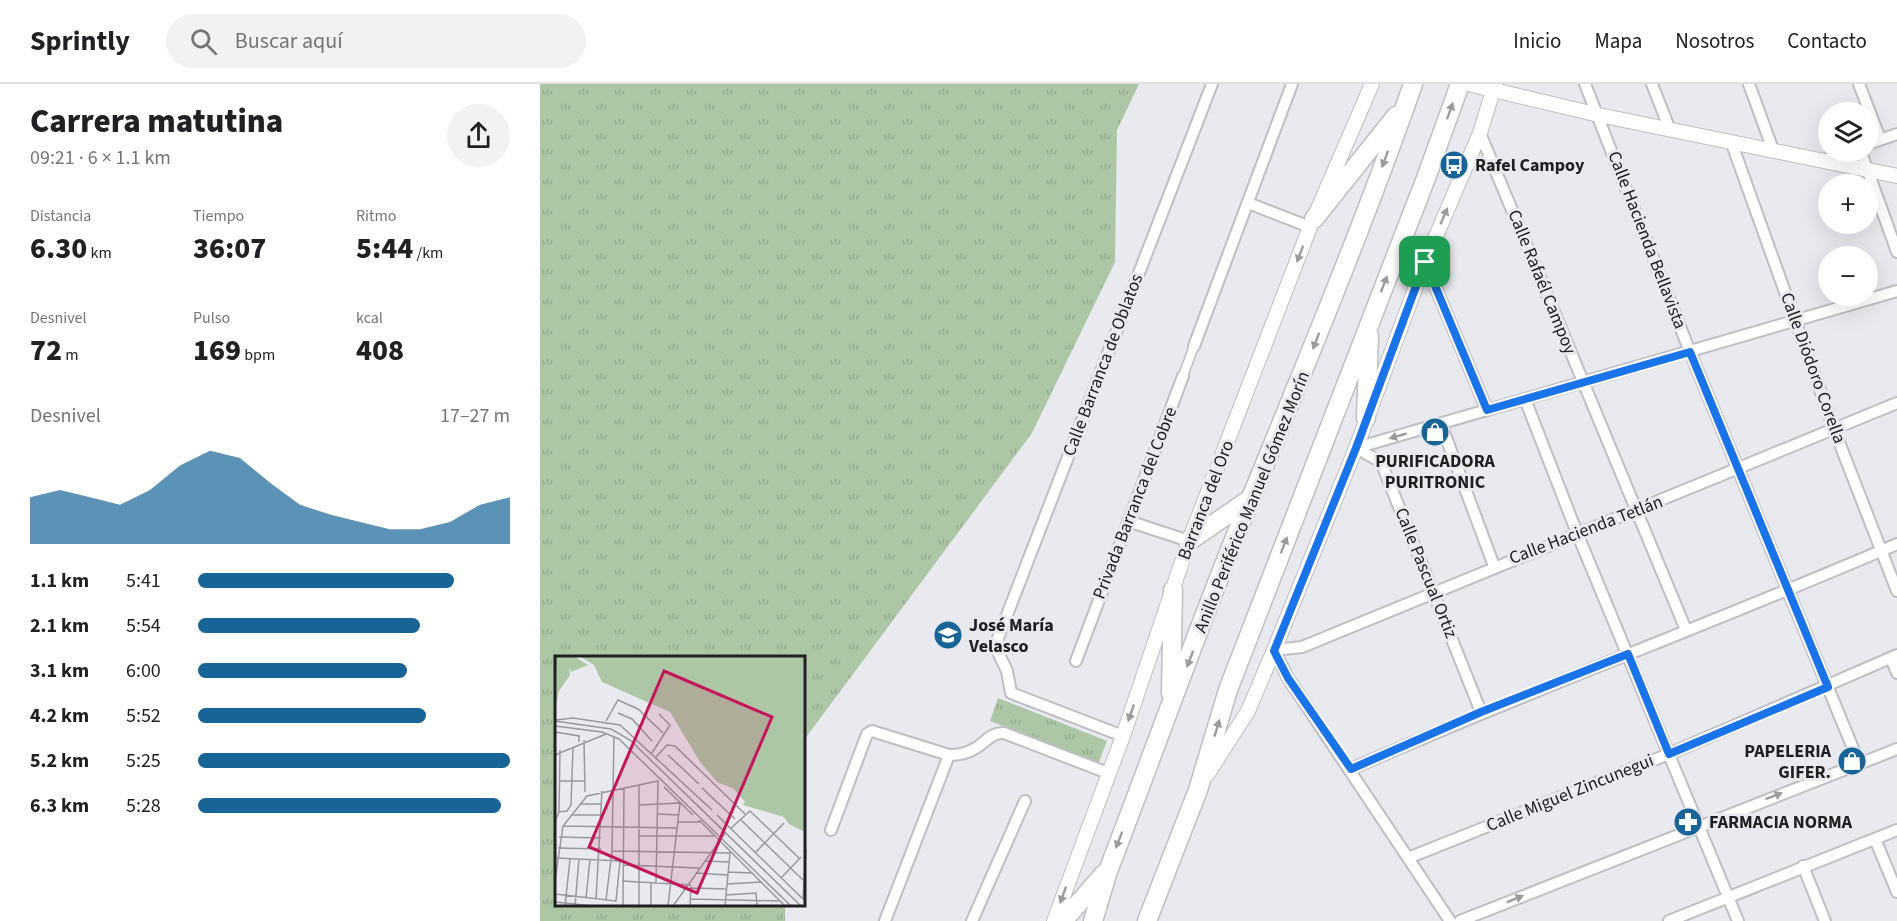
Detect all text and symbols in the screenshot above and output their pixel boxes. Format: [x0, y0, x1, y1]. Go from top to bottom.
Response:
search box [166, 14, 586, 68]
text: Sprintly [30, 21, 130, 61]
icon: search [187, 25, 220, 58]
text: Buscar aquí [235, 25, 343, 57]
text: Inicio [1513, 26, 1561, 56]
text: Mapa [1594, 26, 1642, 56]
text: Nosotros [1675, 26, 1754, 56]
text: Contacto [1787, 26, 1867, 56]
text: Carrera matutina [30, 98, 283, 145]
one-way arrow [1445, 102, 1455, 120]
map controls [1818, 102, 1878, 306]
button: layers [1818, 102, 1878, 162]
button: share [447, 104, 510, 167]
text: 09:21 · 6 × 1.1 km [30, 144, 171, 172]
street label: Calle Hacienda Bellavista [1602, 148, 1692, 332]
bus stop icon: Rafel Campoy [1438, 149, 1470, 181]
one-way arrow [1380, 150, 1390, 168]
place label: Rafel Campoy [1475, 153, 1585, 178]
button: + [1818, 174, 1878, 234]
text: Distancia [30, 205, 91, 227]
text: Tiempo [193, 205, 244, 227]
text: Ritmo [356, 205, 396, 227]
street label: Calle Rafaél Campoy [1502, 206, 1583, 359]
one-way arrow [1440, 208, 1449, 225]
text: 6.30 [30, 227, 87, 270]
text: 36:07 [193, 227, 266, 270]
text: 5:44 [356, 227, 413, 270]
pin [1399, 236, 1450, 287]
text: km [87, 242, 112, 264]
text: /km [413, 242, 443, 264]
one-way arrow [1295, 245, 1304, 263]
icon: arrive [1408, 245, 1441, 278]
button: − [1818, 246, 1878, 306]
street label: Calle Barranca de Oblatos [1057, 270, 1149, 460]
one-way arrow [1379, 275, 1389, 293]
street label: Calle Diódoro Corella [1774, 289, 1852, 447]
text: Desnivel [30, 307, 87, 329]
text: Pulso [193, 307, 230, 329]
text: kcal [356, 307, 383, 329]
text: 72 [30, 329, 62, 372]
text: 169 [193, 329, 241, 372]
text: 408 [356, 329, 404, 372]
one-way arrow [1310, 332, 1320, 350]
text: m [62, 344, 79, 366]
text: bpm [241, 344, 275, 366]
street label: Anillo Periférico Manuel Gómez Morín [1188, 367, 1316, 637]
text: Desnivel [30, 402, 101, 430]
text: 17–27 m [440, 402, 510, 430]
street label: Privada Barranca del Cobre [1087, 403, 1183, 603]
shop icon: PURIFICADORA PURITRONIC [1419, 416, 1451, 448]
one-way arrow [1389, 432, 1407, 441]
street label: Barranca del Oro [1172, 437, 1240, 563]
place label: PURIFICADORA PURITRONIC [1375, 449, 1496, 495]
street label: Calle Hacienda Tetlán [1506, 489, 1666, 571]
street label: Calle Pascual Ortiz [1388, 504, 1464, 642]
one-way arrow [1280, 536, 1289, 554]
text: 1.1 km [30, 567, 89, 595]
text: 5:41 [126, 567, 161, 595]
text: 2.1 km [30, 612, 89, 640]
text: 5:54 [126, 612, 161, 640]
place label: José María Velasco [968, 613, 1054, 659]
school or university icon: José María Velasco [932, 619, 964, 651]
one-way arrow [1184, 650, 1194, 668]
inset map [555, 656, 806, 906]
text: 3.1 km [30, 657, 89, 685]
text: 6:00 [126, 657, 161, 685]
text: 4.2 km [30, 702, 89, 730]
text: 5:52 [126, 702, 161, 730]
one-way arrow [1126, 704, 1135, 722]
one-way arrow [1213, 719, 1222, 737]
place label: PAPELERIA GIFER. [1744, 739, 1832, 785]
shop icon: PAPELERIA GIFER. [1836, 745, 1868, 777]
text: 5.2 km [30, 747, 89, 775]
text: 5:25 [126, 747, 161, 775]
street label: Calle Miguel Zincunegui [1483, 748, 1657, 838]
one-way arrow [1765, 791, 1783, 800]
text: 6.3 km [30, 792, 89, 820]
text: 5:28 [126, 792, 161, 820]
pharmacy icon: FARMACIA NORMA [1672, 806, 1704, 838]
place label: FARMACIA NORMA [1709, 810, 1853, 835]
one-way arrow [1114, 832, 1124, 850]
one-way arrow [1058, 887, 1068, 905]
one-way arrow [1506, 894, 1524, 904]

